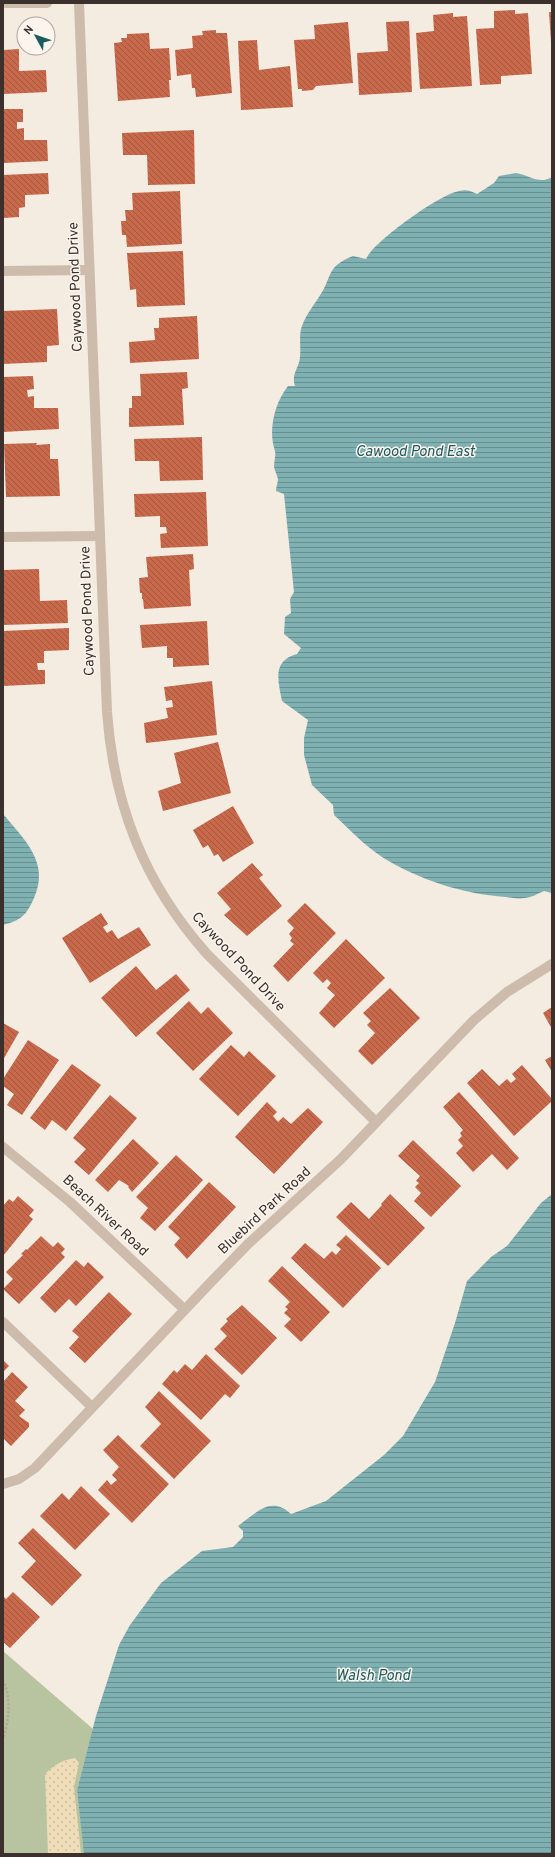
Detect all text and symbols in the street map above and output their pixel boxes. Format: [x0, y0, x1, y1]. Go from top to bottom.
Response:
north arrow [16, 16, 56, 56]
text: N [21, 23, 37, 38]
street label: Caywood Pond Drive [65, 222, 87, 352]
water label: Cawood Pond East [355, 443, 475, 462]
street label: Caywood Pond Drive [77, 546, 99, 676]
street label: Caywood Pond Drive [187, 909, 289, 1015]
street label: Bluebird Park Road [215, 1164, 315, 1258]
street label: Beach River Road [58, 1172, 152, 1260]
water label: Walsh Pond [336, 1667, 411, 1686]

